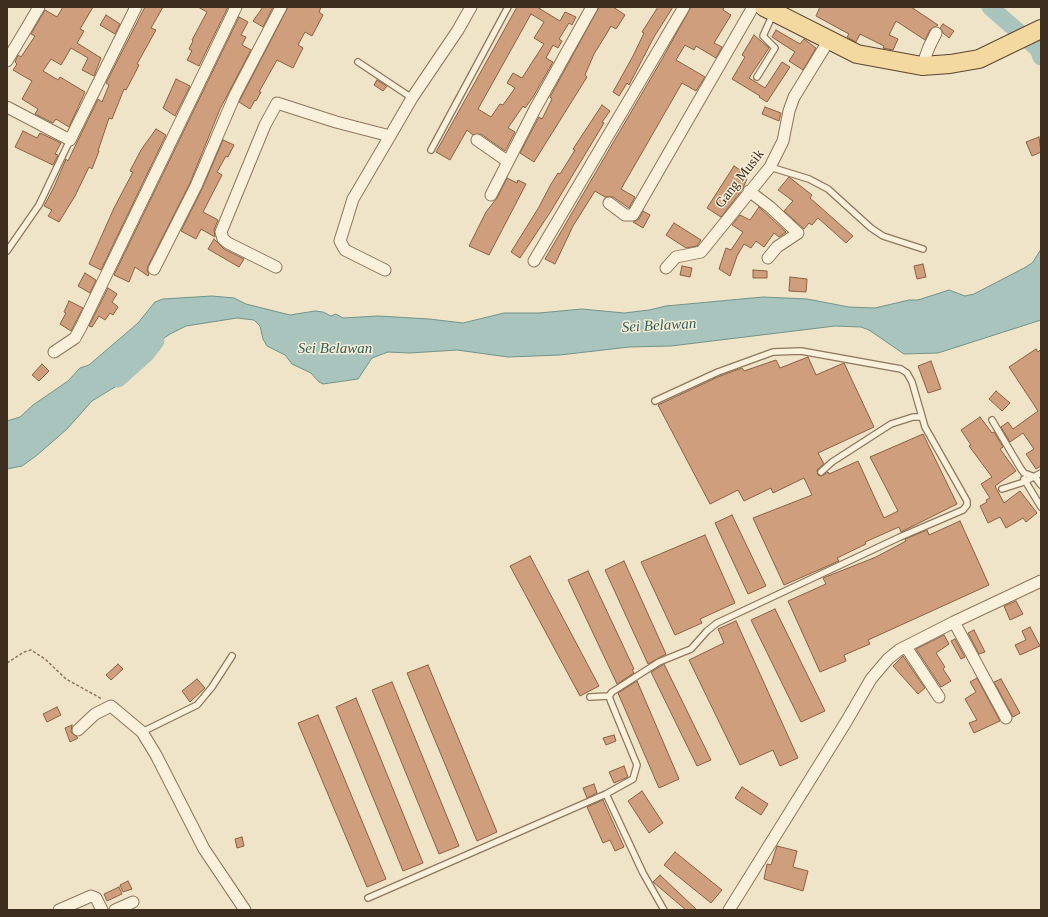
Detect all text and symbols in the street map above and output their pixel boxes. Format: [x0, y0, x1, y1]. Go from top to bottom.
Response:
street label: Gang Musik [712, 146, 768, 212]
water label: Sei Belawan [621, 315, 697, 337]
water label: Sei Belawan [298, 340, 372, 358]

